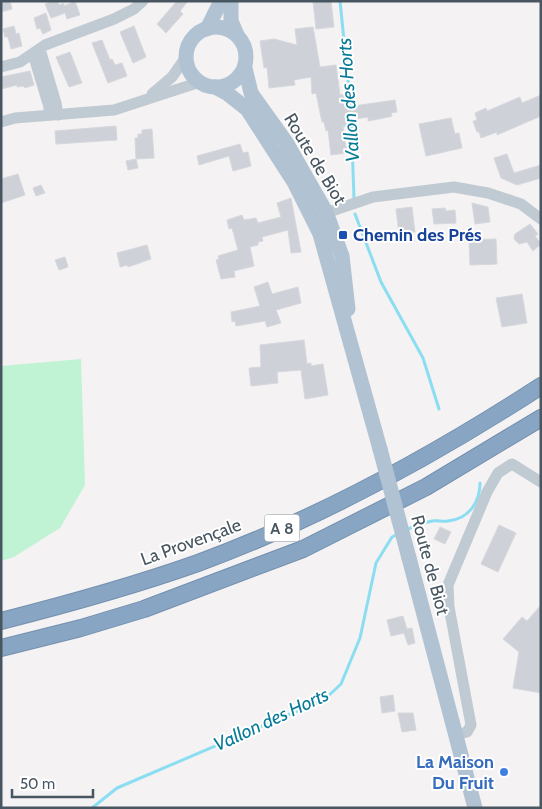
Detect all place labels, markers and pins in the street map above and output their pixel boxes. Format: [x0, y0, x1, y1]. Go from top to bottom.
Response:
place label: Chemin des Prés [353, 224, 482, 246]
marker: Chemin des Prés [337, 229, 349, 241]
place label: La Maison Du Fruit [416, 751, 494, 794]
marker: La Maison Du Fruit [498, 766, 510, 778]

